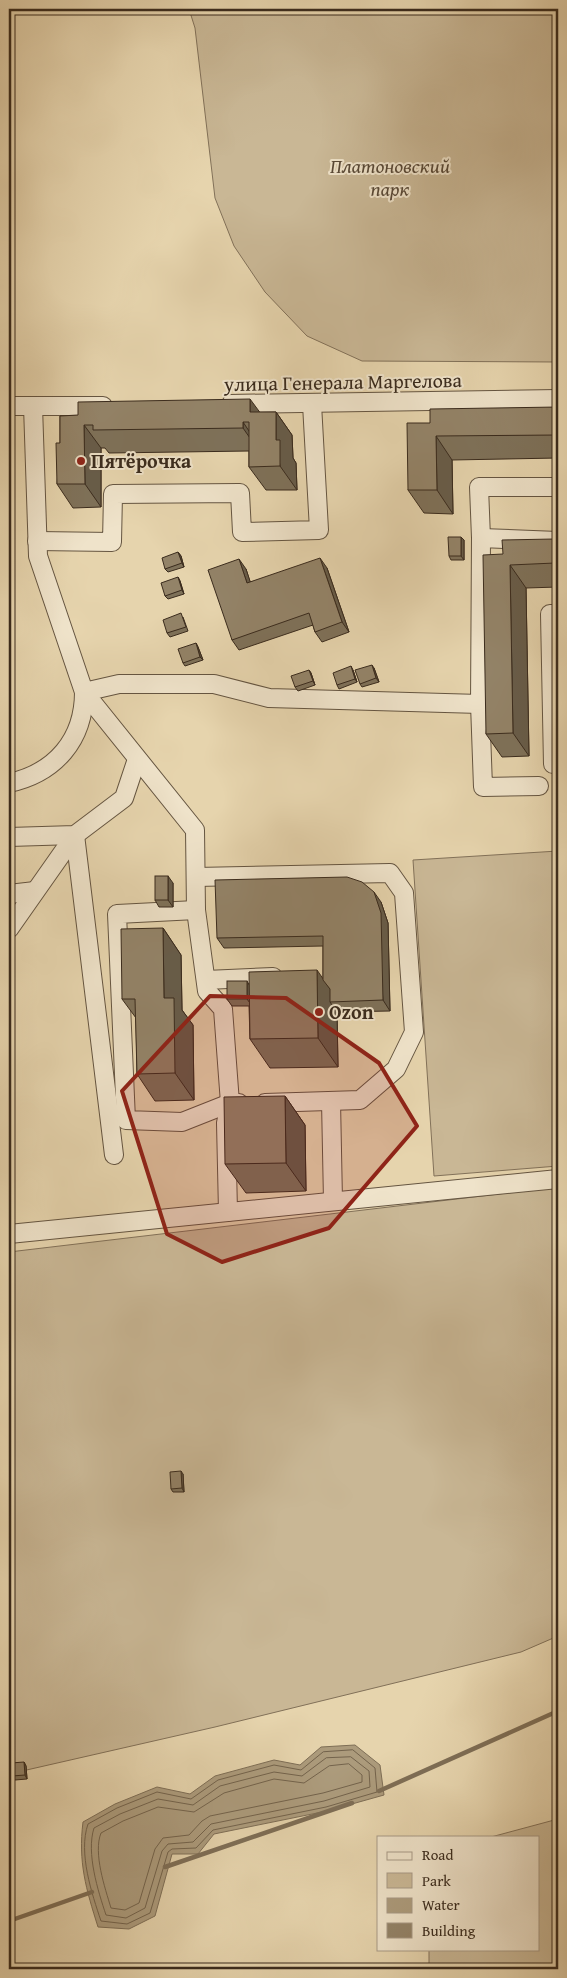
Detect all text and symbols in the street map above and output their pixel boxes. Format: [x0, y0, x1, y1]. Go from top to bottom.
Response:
park label: Платоновский парк [330, 151, 450, 203]
street label: улица Генерала Маргелова [223, 365, 463, 398]
place label: Пятёрочка [91, 446, 192, 475]
marker: Пятёрочка [75, 455, 87, 467]
place label: Ozon [329, 997, 374, 1026]
marker: Ozon [313, 1006, 325, 1018]
legend [377, 1836, 540, 1950]
text: Road [422, 1844, 453, 1865]
text: Park [422, 1870, 451, 1891]
text: Water [422, 1894, 460, 1915]
text: Building [422, 1920, 476, 1941]

